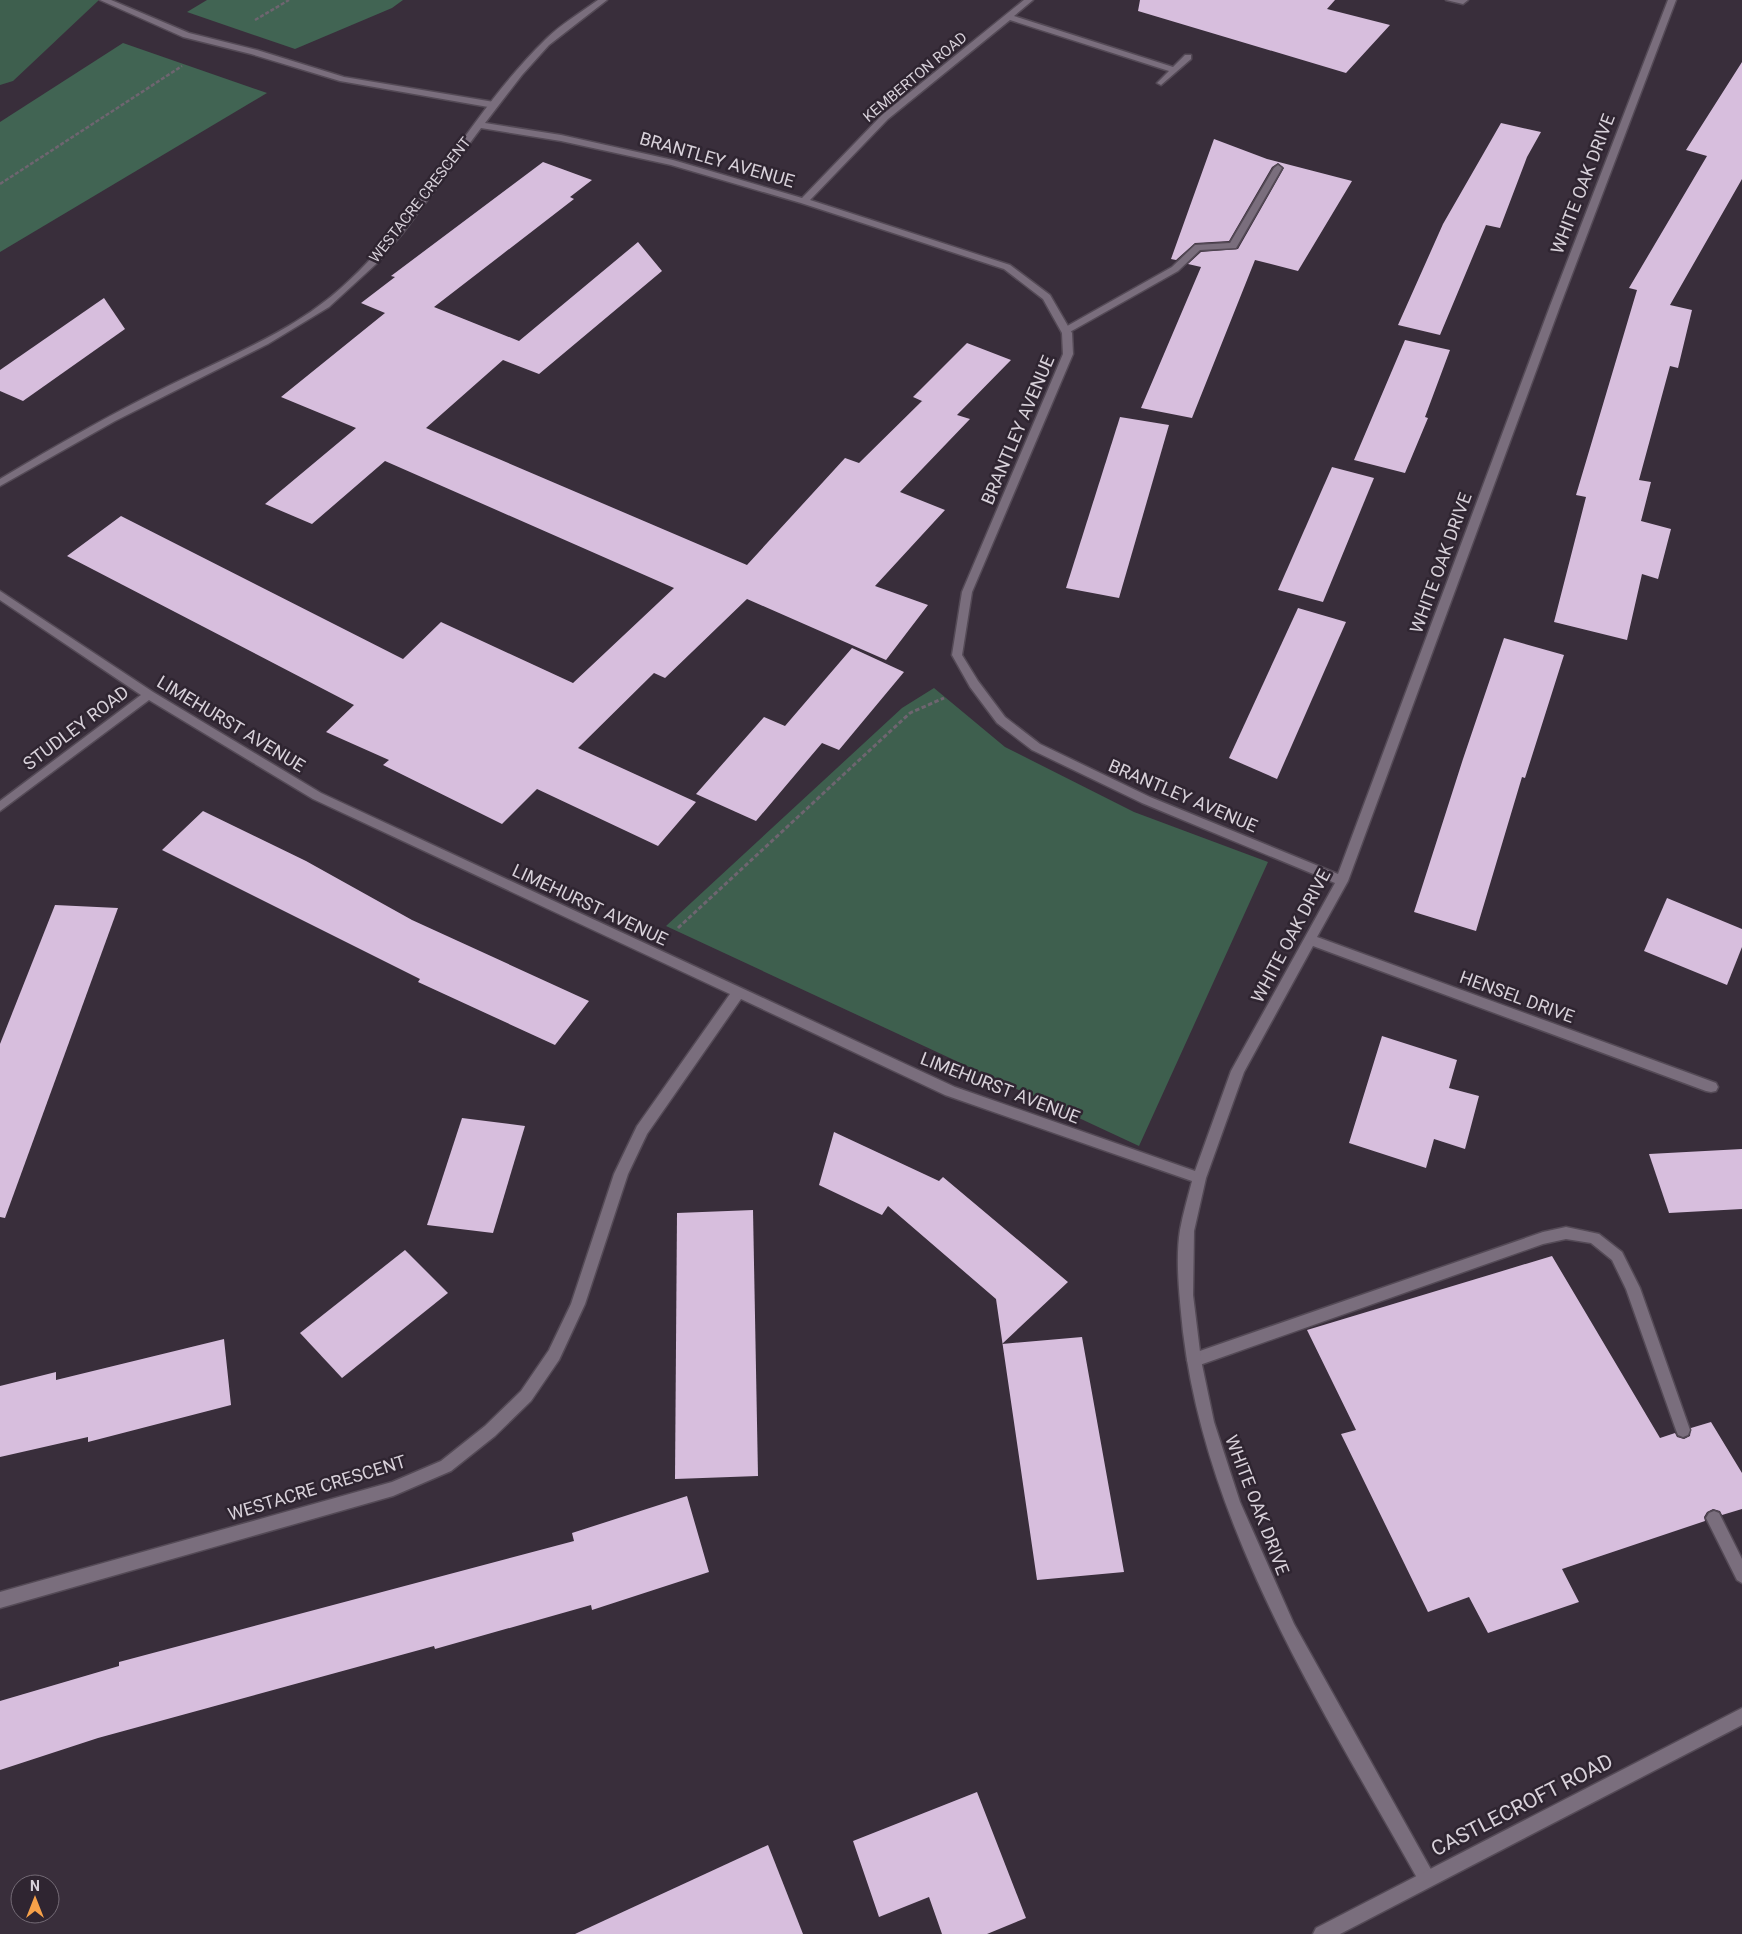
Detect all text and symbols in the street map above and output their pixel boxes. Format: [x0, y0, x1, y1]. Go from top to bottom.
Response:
street label: KEMBERTON ROAD [859, 28, 971, 126]
street label: WHITE OAK DRIVE [1546, 111, 1619, 257]
street label: BRANTLEY AVENUE [637, 127, 797, 192]
street label: WESTACRE CRESCENT [365, 134, 475, 266]
street label: BRANTLEY AVENUE [977, 352, 1058, 508]
street label: WHITE OAK DRIVE [1405, 490, 1476, 636]
street label: LIMEHURST AVENUE [153, 671, 309, 776]
street label: STUDLEY ROAD [19, 681, 133, 774]
street label: BRANTLEY AVENUE [1105, 755, 1261, 836]
street label: LIMEHURST AVENUE [509, 859, 671, 950]
street label: WHITE OAK DRIVE [1247, 865, 1335, 1006]
street label: HENSEL DRIVE [1457, 966, 1577, 1027]
street label: LIMEHURST AVENUE [917, 1047, 1083, 1128]
street label: WHITE OAK DRIVE [1221, 1432, 1294, 1578]
street label: WESTACRE CRESCENT [225, 1450, 409, 1525]
street label: CASTLECROFT ROAD [1427, 1749, 1617, 1861]
north arrow [10, 1874, 60, 1924]
text: N [30, 1878, 40, 1894]

